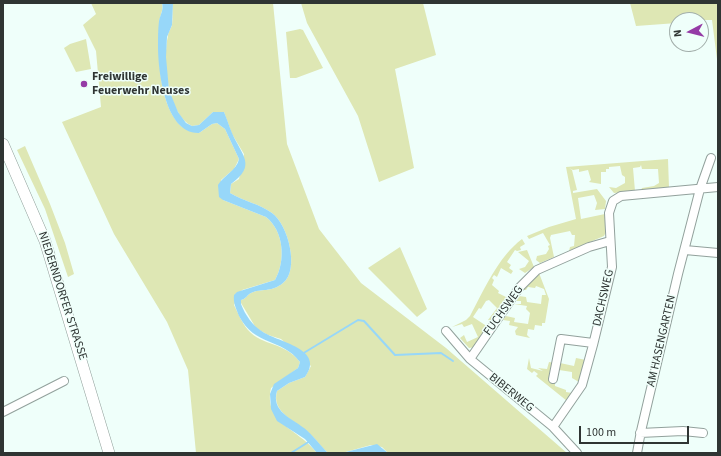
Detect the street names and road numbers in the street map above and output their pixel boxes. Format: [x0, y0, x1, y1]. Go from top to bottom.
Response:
street label: NIEDERNDORFER STRASSE [34, 230, 90, 362]
street label: DACHSWEG [590, 268, 618, 328]
street label: FUCHSWEG [481, 283, 527, 339]
street label: AM HASENGARTEN [644, 294, 680, 388]
street label: BIBERWEG [486, 371, 536, 415]

